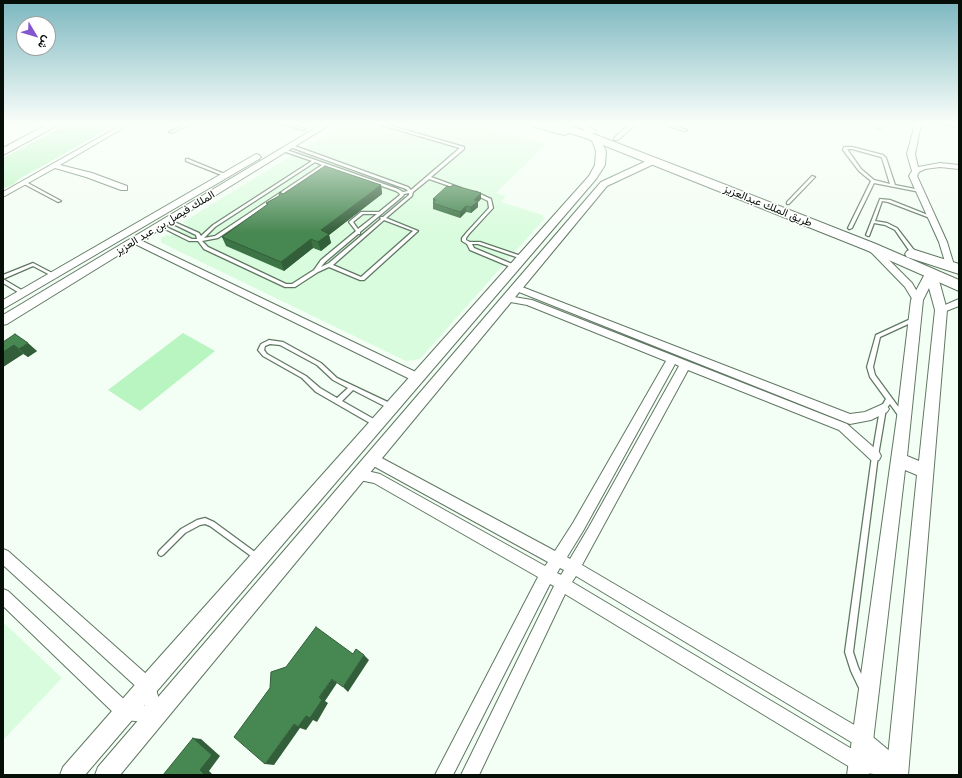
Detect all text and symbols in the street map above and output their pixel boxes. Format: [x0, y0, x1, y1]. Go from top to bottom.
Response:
north arrow [16, 16, 56, 56]
text: ش [35, 33, 54, 52]
street label: طريق الملك عبدالعزيز [722, 182, 814, 230]
street label: الملك فيصل بن عبد العزيز [113, 188, 217, 258]

